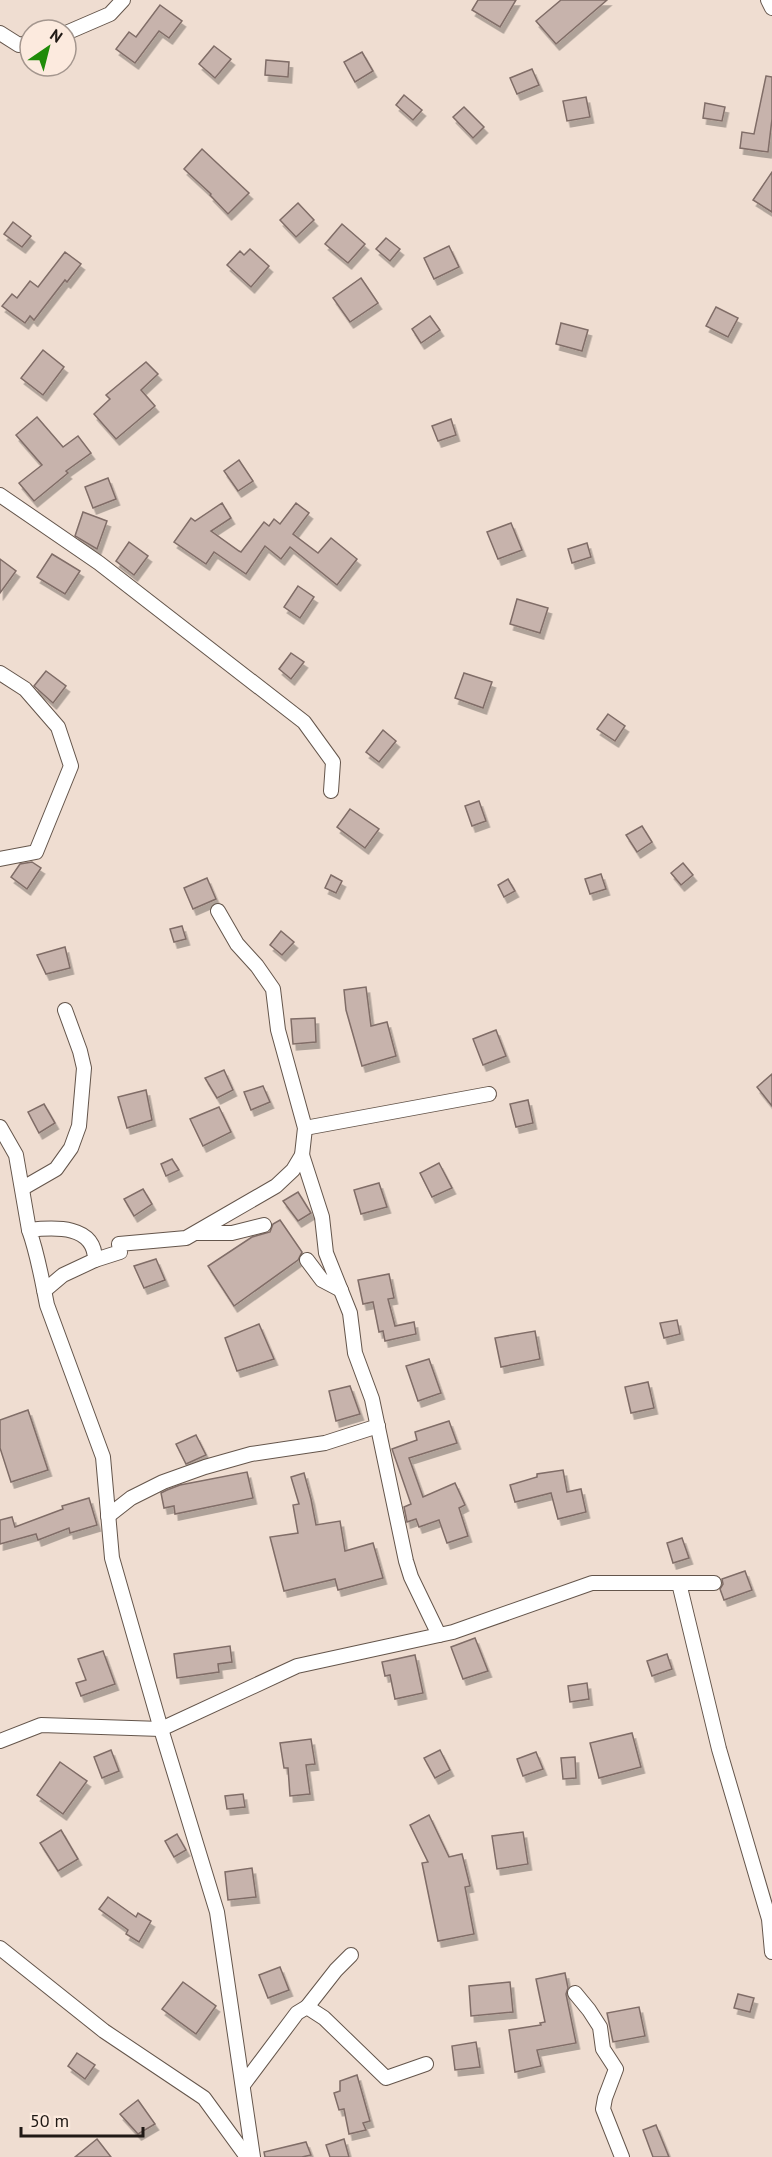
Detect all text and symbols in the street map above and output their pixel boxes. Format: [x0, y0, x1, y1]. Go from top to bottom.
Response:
north arrow [18, 18, 78, 78]
text: N [47, 25, 67, 47]
scale bar [21, 2100, 142, 2138]
text: 50 m [30, 2109, 69, 2132]

